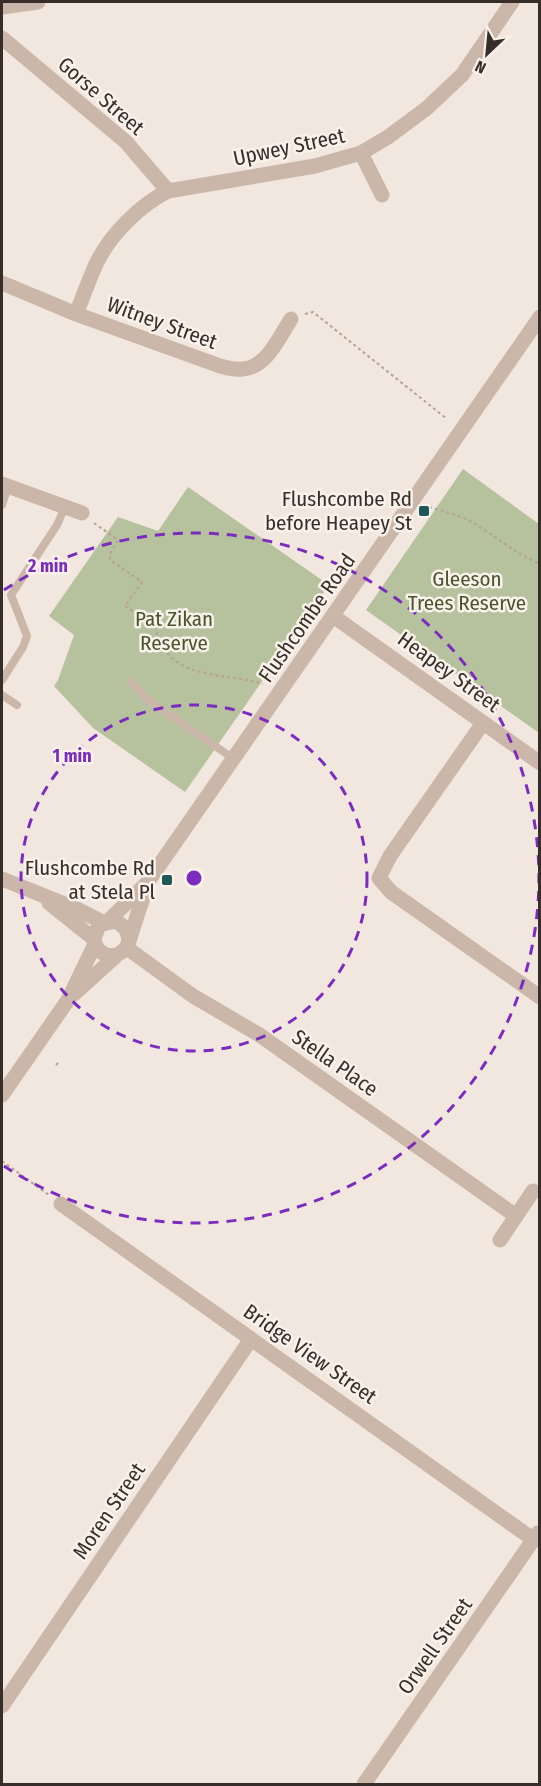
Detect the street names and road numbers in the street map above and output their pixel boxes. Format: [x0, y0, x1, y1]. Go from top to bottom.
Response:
street label: Gorse Street [52, 51, 150, 141]
street label: Upwey Street [231, 122, 347, 172]
street label: Witney Street [103, 291, 221, 355]
street label: Flushcombe Road [253, 549, 361, 687]
street label: Heapey Street [393, 626, 506, 718]
street label: Stella Place [287, 1024, 383, 1102]
street label: Bridge View Street [238, 1298, 382, 1410]
street label: Moren Street [67, 1458, 151, 1564]
street label: Orwell Street [392, 1592, 478, 1699]

